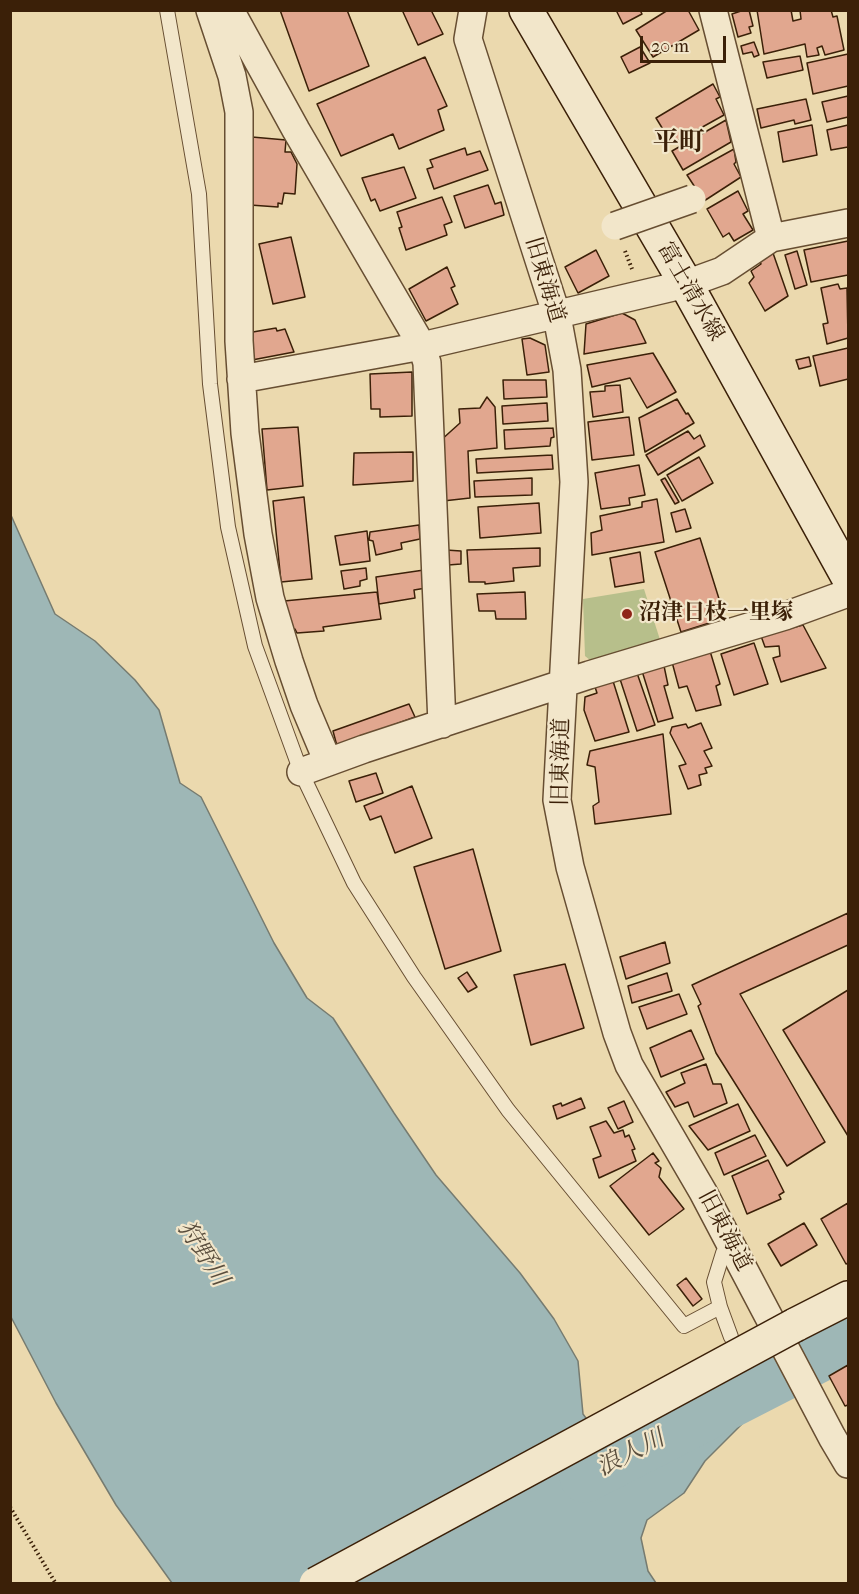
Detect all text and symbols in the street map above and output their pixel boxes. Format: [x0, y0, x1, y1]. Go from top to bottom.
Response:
scale bar [643, 24, 728, 62]
text: 20 m [651, 36, 689, 57]
district label: 平町 [653, 128, 705, 160]
street label: 旧東海道 [519, 234, 569, 326]
street label: 富士清水線 [651, 238, 729, 346]
place label: 沼津日枝一里塚 [639, 601, 793, 627]
marker: 沼津日枝一里塚 [620, 607, 634, 621]
street label: 旧東海道 [548, 718, 576, 806]
street label: 旧東海道 [692, 1186, 756, 1276]
water label: 狩野川 [170, 1216, 234, 1292]
water label: 浪人川 [592, 1425, 670, 1483]

